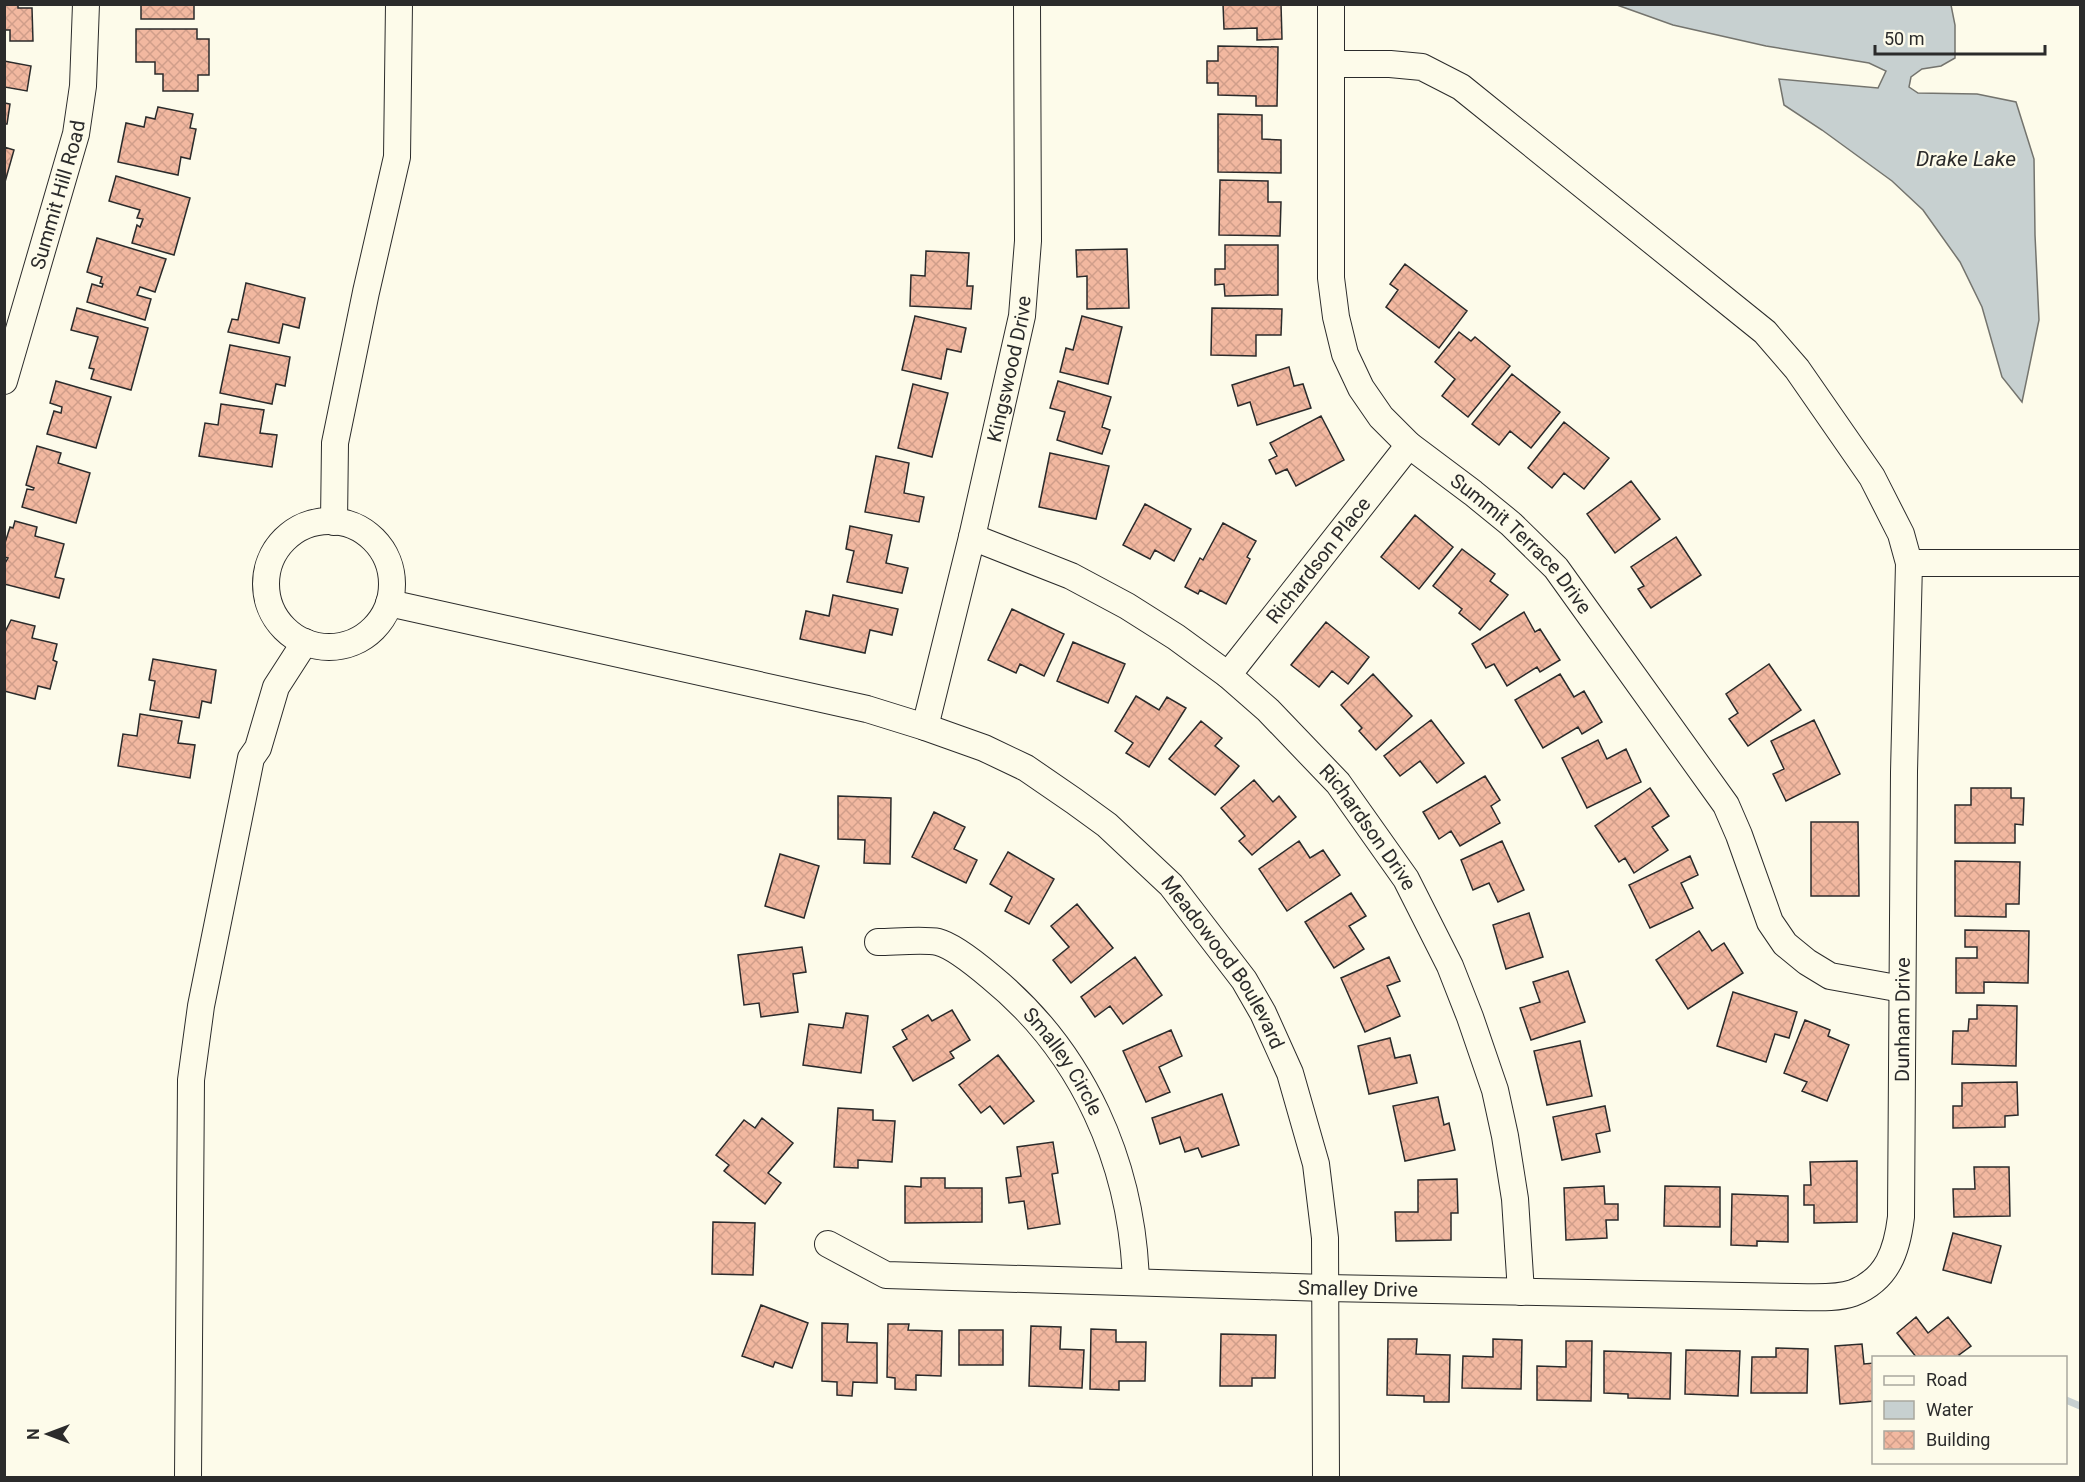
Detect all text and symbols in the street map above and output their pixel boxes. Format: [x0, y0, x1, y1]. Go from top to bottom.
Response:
scale bar [1875, 18, 2044, 56]
text: 50 m [1884, 28, 1924, 49]
street label: Summit Hill Road [25, 119, 90, 272]
water label: Drake Lake [1916, 147, 2016, 171]
street label: Kingswood Drive [982, 295, 1036, 444]
street label: Summit Terrace Drive [1446, 468, 1597, 619]
street label: Richardson Place [1261, 492, 1376, 628]
street label: Richardson Drive [1314, 759, 1422, 894]
street label: Meadowood Boulevard [1156, 871, 1290, 1053]
street label: Dunham Drive [1890, 957, 1915, 1082]
street label: Smalley Circle [1018, 1002, 1108, 1119]
street label: Smalley Drive [1298, 1275, 1418, 1302]
legend [1872, 1356, 2067, 1464]
text: Road [1926, 1369, 1967, 1390]
text: Water [1926, 1399, 1973, 1420]
north arrow [18, 1404, 78, 1464]
text: N [24, 1428, 43, 1440]
text: Building [1926, 1429, 1990, 1450]

